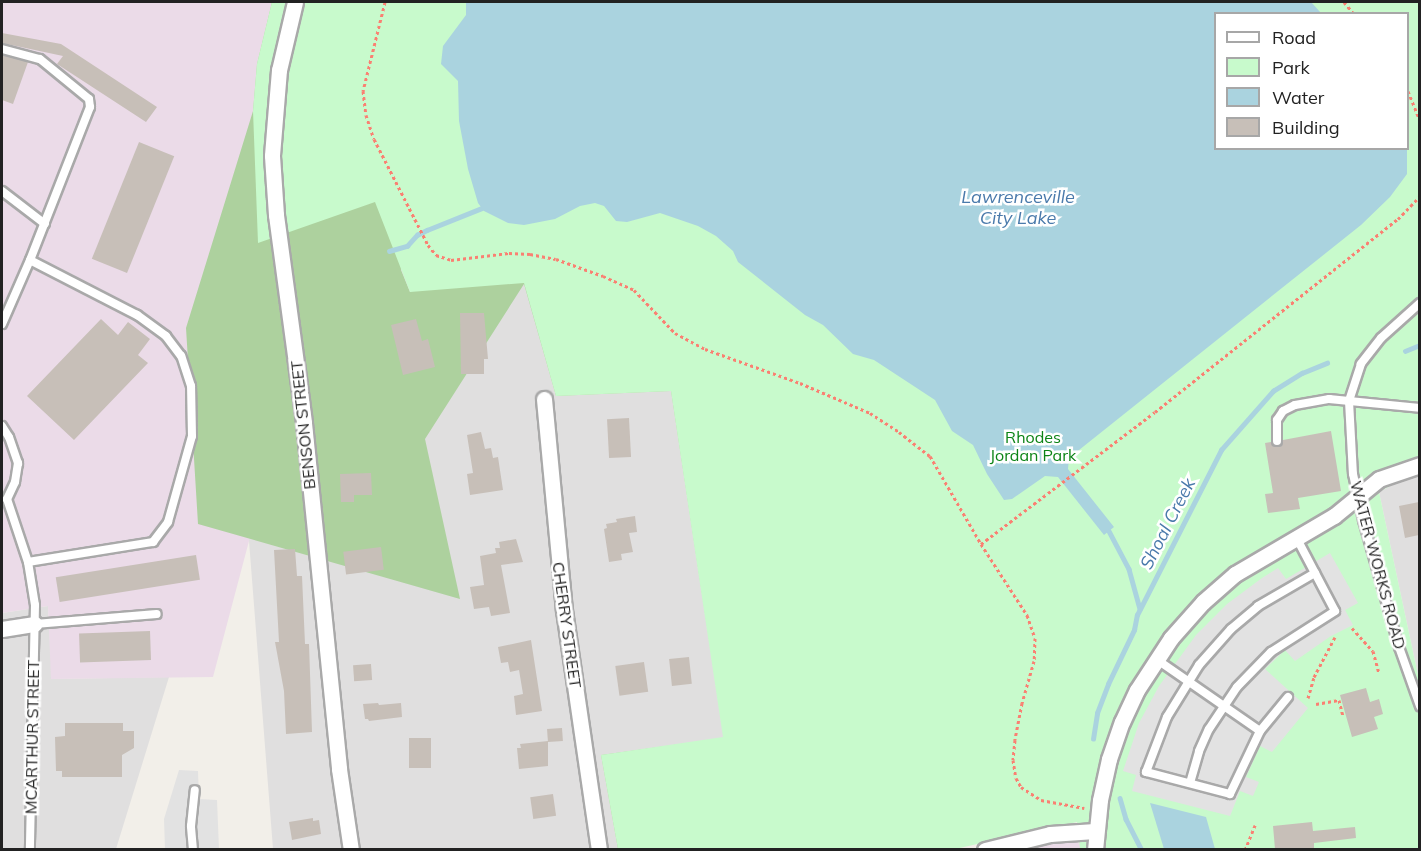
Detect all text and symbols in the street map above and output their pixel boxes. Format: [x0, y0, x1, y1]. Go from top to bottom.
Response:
legend [1214, 12, 1409, 150]
text: Road [1272, 26, 1316, 49]
text: Park [1272, 56, 1310, 79]
text: Water [1272, 86, 1324, 109]
text: Building [1272, 116, 1340, 139]
water label: Lawrenceville City Lake [961, 187, 1075, 230]
street label: BENSON STREET [287, 360, 319, 490]
park label: Rhodes Jordan Park [990, 427, 1076, 465]
water label: Shoal Creek [1136, 475, 1200, 573]
street label: WATER WORKS ROAD [1346, 479, 1410, 651]
street label: CHERRY STREET [549, 561, 585, 689]
street label: MCARTHUR STREET [21, 660, 43, 814]

